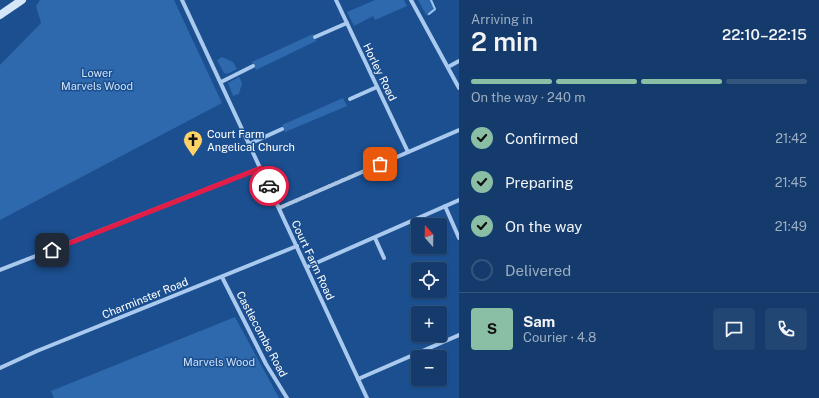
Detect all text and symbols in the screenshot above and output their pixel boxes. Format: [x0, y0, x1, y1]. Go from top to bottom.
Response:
text: Arriving in [471, 12, 533, 27]
text: 2 min [471, 26, 538, 57]
text: 22:10–22:15 [722, 26, 807, 43]
street label: Horley Road [361, 41, 399, 103]
park label: Lower Marvels Wood [61, 67, 133, 92]
text: On the way · 240 m [471, 90, 585, 105]
icon: check [471, 127, 493, 149]
place label: Court Farm Angelical Church [207, 128, 295, 153]
church icon: Court Farm Angelical Church [182, 129, 204, 157]
text: Confirmed [505, 130, 578, 147]
text: 21:42 [775, 131, 807, 146]
pin [363, 147, 397, 181]
icon: bag [369, 153, 391, 175]
courier [249, 166, 289, 206]
icon: check [471, 171, 493, 193]
text: Preparing [505, 174, 574, 191]
icon: car [258, 175, 280, 197]
text: 21:45 [775, 175, 807, 190]
icon: check [471, 215, 493, 237]
street label: Court Farm Road [289, 218, 337, 302]
north arrow [411, 218, 447, 254]
map controls [411, 218, 447, 386]
text: On the way [505, 218, 582, 235]
text: 21:49 [775, 219, 807, 234]
pin [35, 233, 69, 267]
icon: home [41, 239, 63, 261]
button: locate [411, 262, 447, 298]
text: Delivered [505, 262, 571, 279]
street label: Charminster Road [100, 275, 190, 321]
street label: Castlecombe Road [234, 289, 290, 379]
button: + [411, 306, 447, 342]
button: chat [713, 308, 755, 350]
button: phone [765, 308, 807, 350]
text: Sam [523, 313, 555, 330]
text: S [487, 320, 497, 337]
text: Courier · 4.8 [523, 330, 596, 345]
button: − [411, 350, 447, 386]
park label: Marvels Wood [183, 356, 255, 368]

